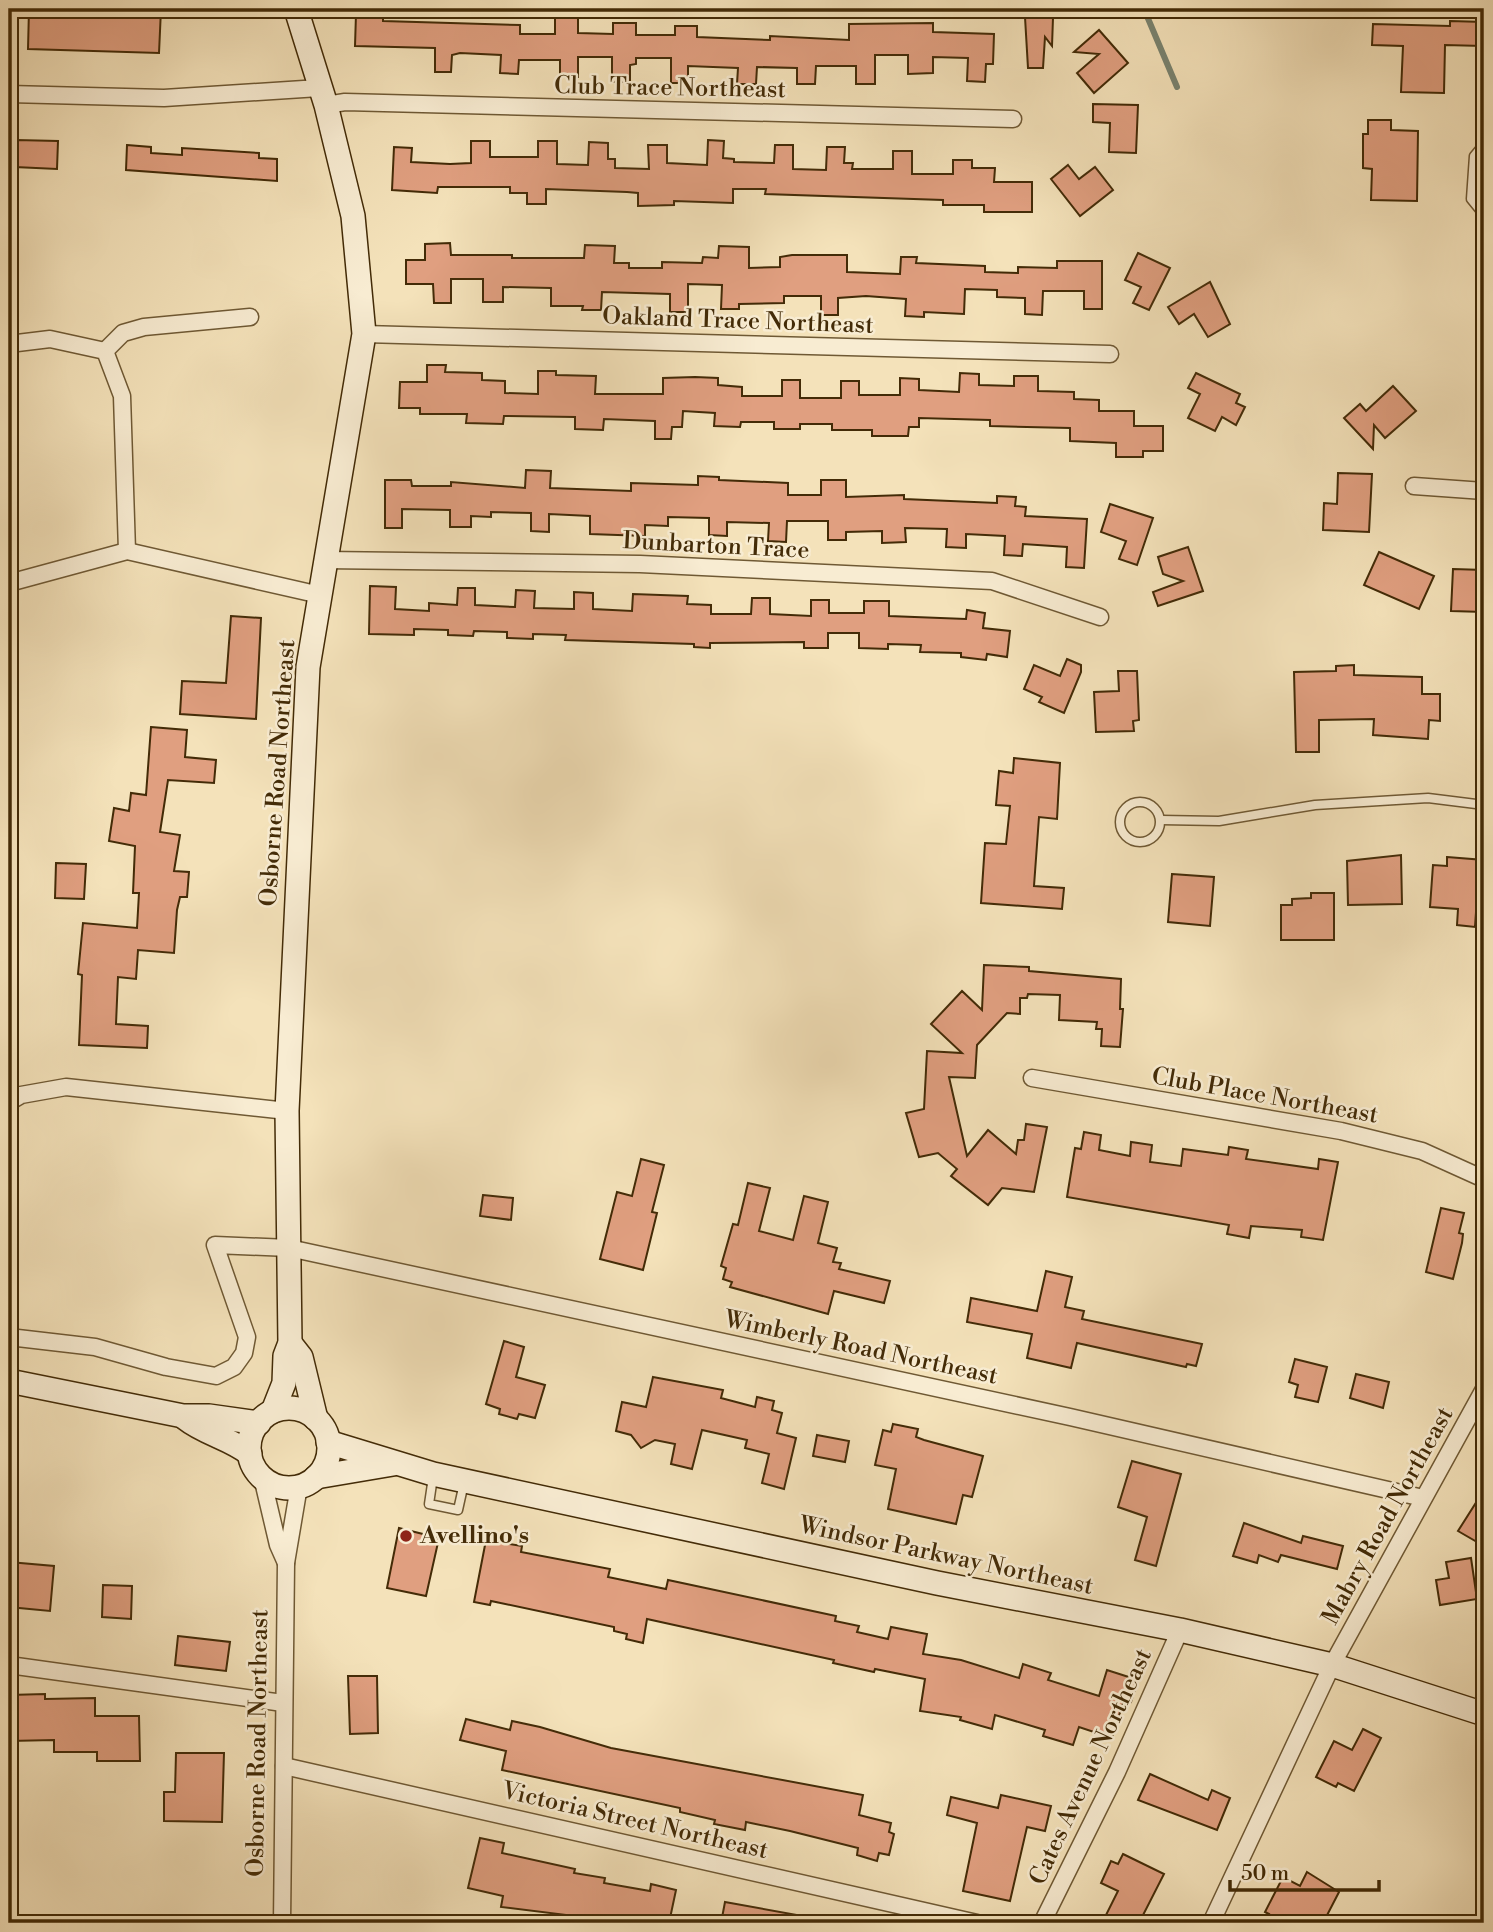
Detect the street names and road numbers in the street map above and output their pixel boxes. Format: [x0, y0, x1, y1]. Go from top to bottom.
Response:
street label: Club Trace Northeast [554, 71, 787, 105]
street label: Oakland Trace Northeast [602, 301, 875, 341]
street label: Dunbarton Trace [622, 526, 810, 566]
street label: Osborne Road Northeast [254, 638, 302, 908]
street label: Club Place Northeast [1149, 1061, 1381, 1131]
street label: Wimberly Road Northeast [721, 1304, 1001, 1392]
street label: Mabry Road Northeast [1316, 1402, 1461, 1630]
street label: Windsor Parkway Northeast [795, 1510, 1096, 1602]
street label: Osborne Road Northeast [241, 1608, 275, 1877]
street label: Cates Avenue Northeast [1023, 1644, 1159, 1890]
street label: Victoria Street Northeast [498, 1776, 771, 1866]

